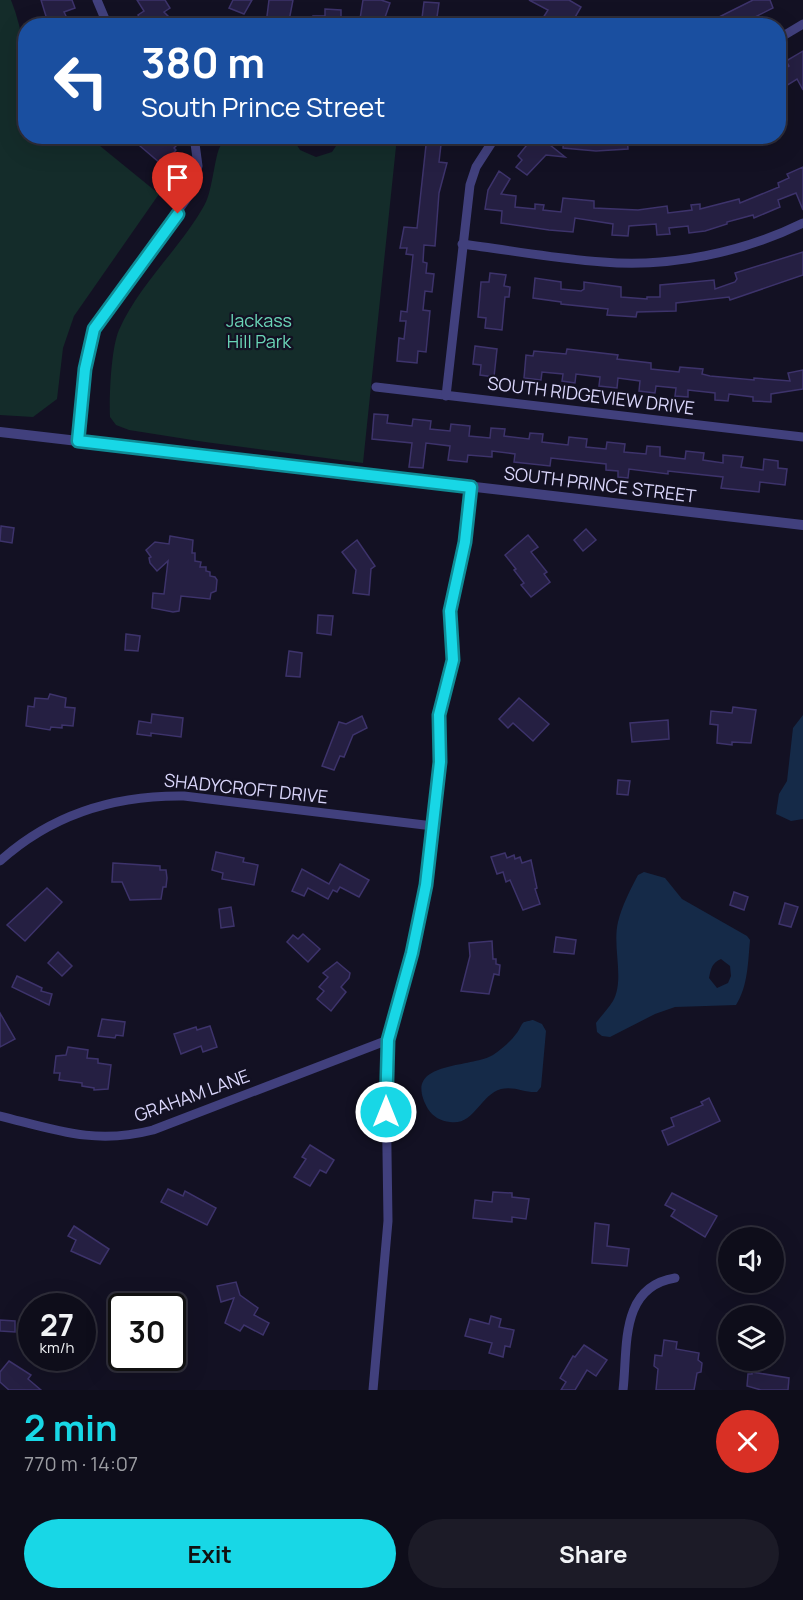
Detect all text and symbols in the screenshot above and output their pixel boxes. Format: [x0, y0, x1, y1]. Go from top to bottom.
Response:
text: 380 m [141, 33, 265, 91]
icon: left [42, 42, 120, 120]
text: South Prince Street [141, 88, 385, 125]
pin [152, 152, 203, 214]
icon: arrive [161, 161, 194, 194]
park label: Jackass Hill Park [226, 308, 292, 353]
street label: SOUTH RIDGEVIEW DRIVE [486, 370, 696, 420]
street label: SOUTH PRINCE STREET [503, 460, 698, 508]
street label: SHADYCROFT DRIVE [163, 767, 329, 809]
street label: GRAHAM LANE [131, 1063, 253, 1127]
position arrow [354, 1080, 418, 1144]
map controls [718, 1227, 784, 1371]
button: sound [718, 1227, 784, 1293]
speed limit sign: 30 [108, 1293, 186, 1371]
text: 27 [40, 1304, 74, 1345]
button: layers [718, 1305, 784, 1371]
text: km/h [40, 1337, 74, 1358]
text: 2 min [24, 1403, 118, 1452]
button: close [716, 1410, 779, 1473]
text: 770 m · 14:07 [24, 1450, 138, 1477]
button: Exit [24, 1519, 396, 1588]
button: Share [408, 1519, 779, 1588]

